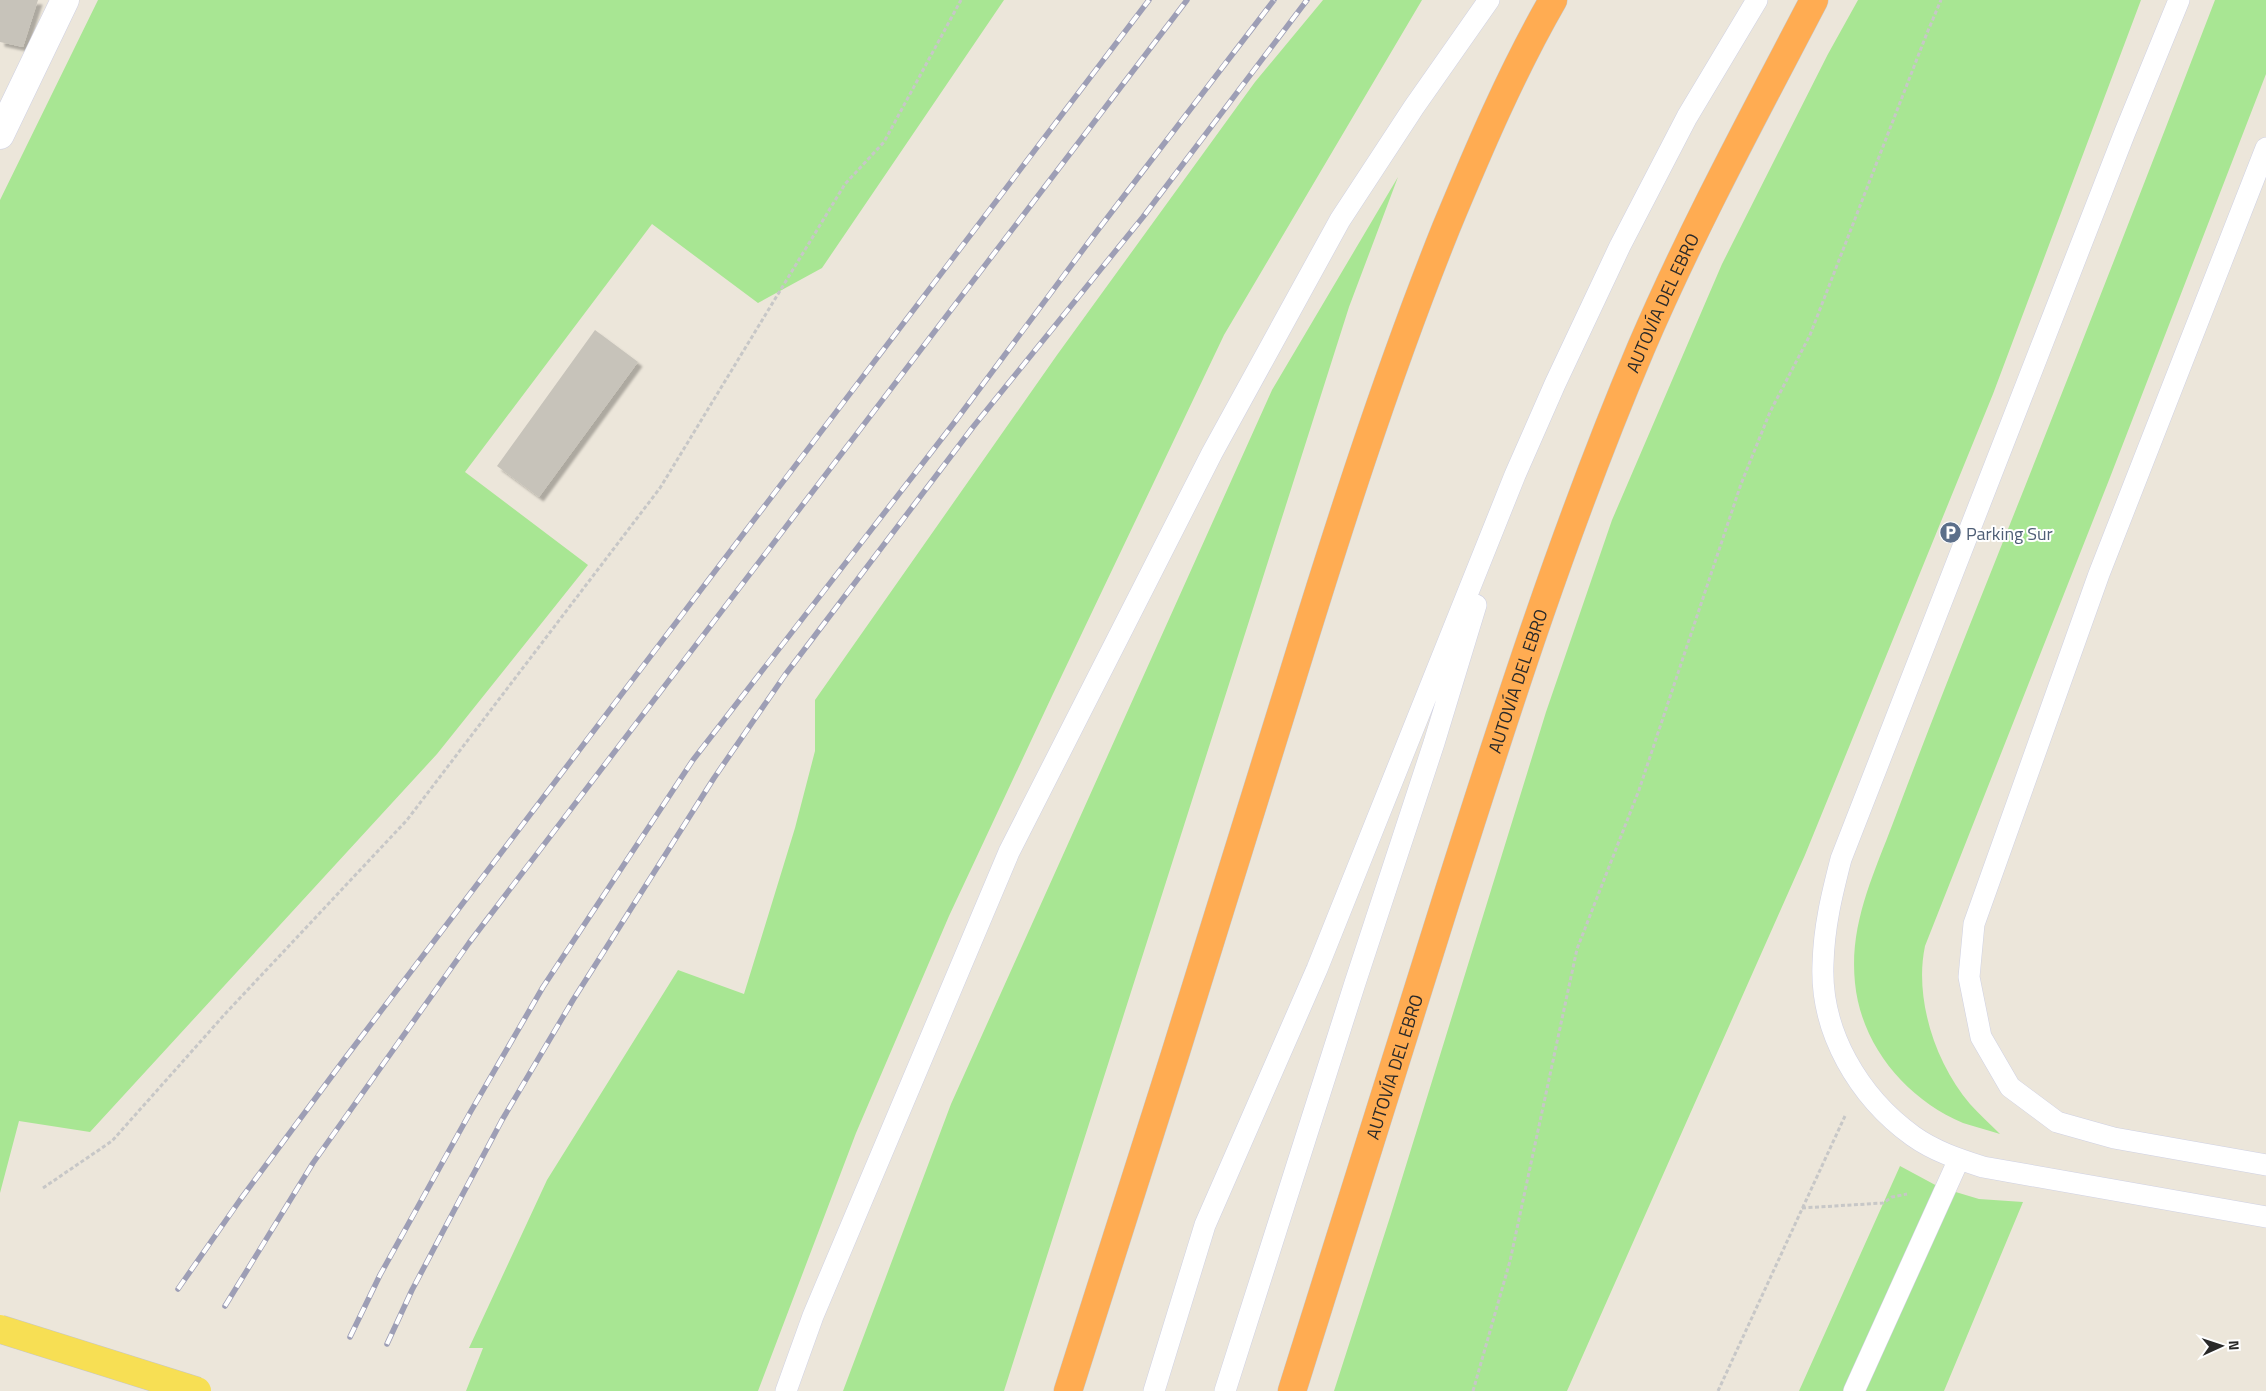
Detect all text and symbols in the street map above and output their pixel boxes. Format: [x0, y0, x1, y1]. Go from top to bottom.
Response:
street label: AUTOVÍA DEL EBRO [1619, 228, 1705, 377]
place label: Parking Sur [1966, 520, 2053, 547]
parking icon: Parking Sur [1938, 521, 1962, 545]
street label: AUTOVÍA DEL EBRO [1481, 605, 1554, 757]
street label: AUTOVÍA DEL EBRO [1358, 991, 1429, 1143]
north arrow [2196, 1321, 2246, 1371]
text: N [2224, 1340, 2245, 1351]

